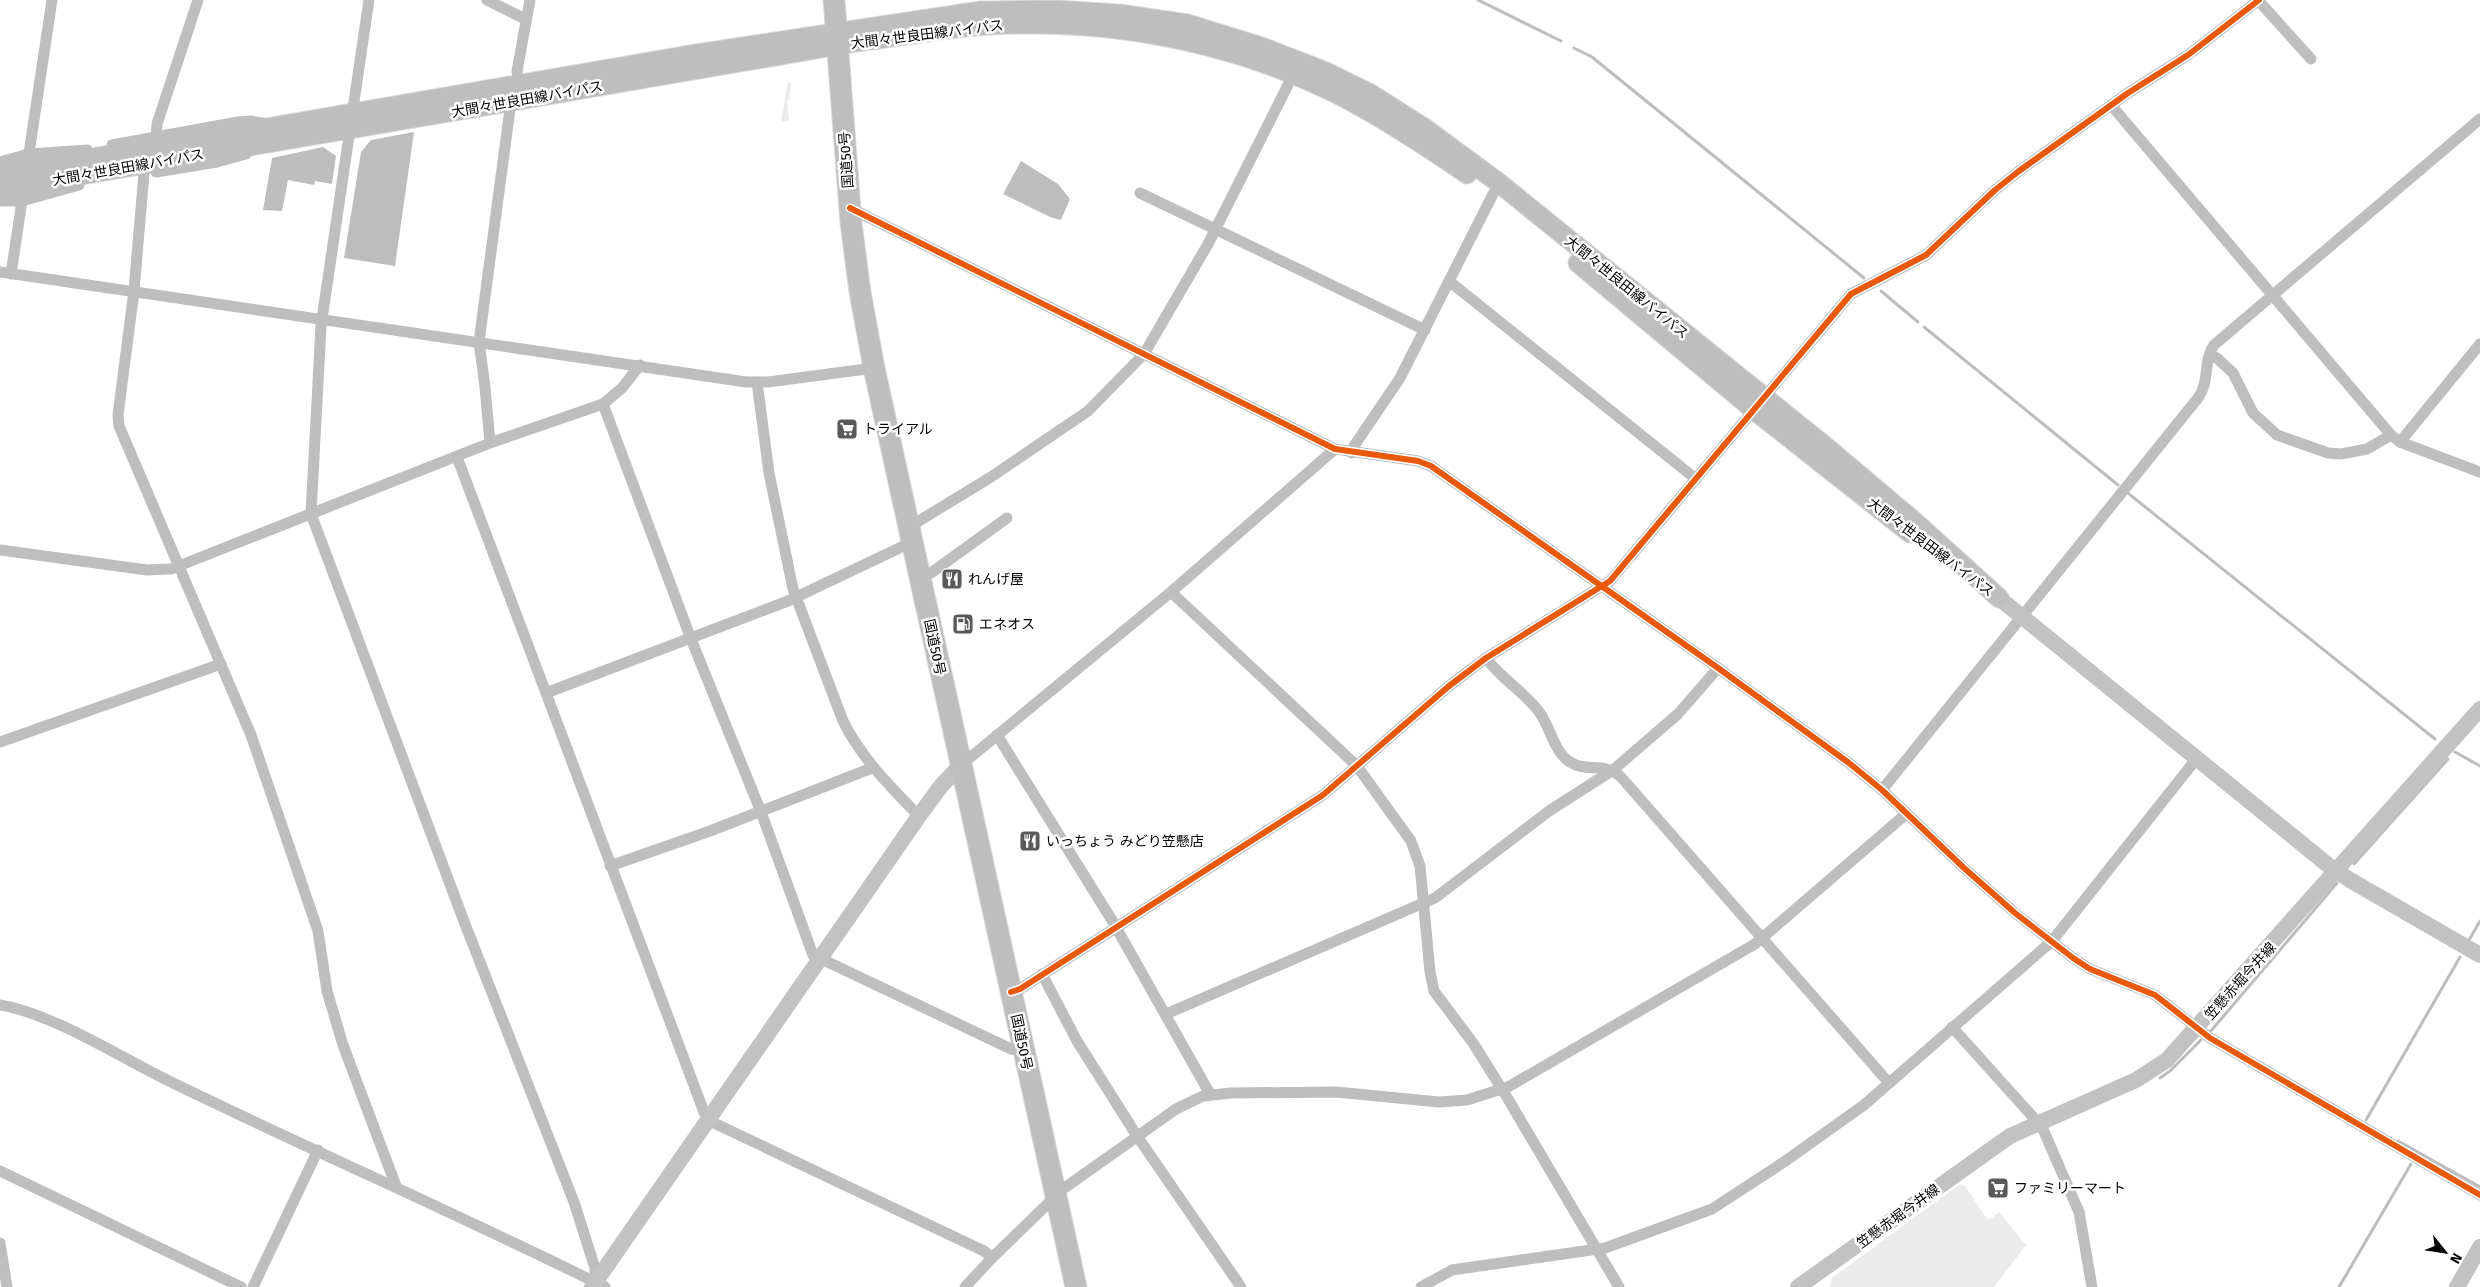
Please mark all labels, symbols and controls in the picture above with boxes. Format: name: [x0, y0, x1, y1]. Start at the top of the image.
street label: 大間々世良田線バイパス: [850, 17, 1004, 52]
street label: 大間々世良田線バイパス: [450, 78, 604, 121]
street label: 国道50号: [836, 131, 857, 189]
street label: 大間々世良田線バイパス: [51, 146, 205, 189]
street label: 大間々世良田線バイパス: [1562, 232, 1692, 342]
supermarket icon: トライアル: [835, 417, 859, 441]
place label: トライアル: [863, 421, 933, 438]
street label: 大間々世良田線バイパス: [1864, 494, 1997, 600]
restaurant icon: れんげ屋: [940, 567, 964, 591]
place label: れんげ屋: [968, 571, 1024, 588]
fuel station icon: エネオス: [951, 612, 975, 636]
place label: エネオス: [979, 616, 1035, 633]
street label: 国道50号: [920, 618, 949, 677]
restaurant icon: いっちょう みどり笠懸店: [1018, 829, 1042, 853]
place label: いっちょう みどり笠懸店: [1046, 833, 1204, 850]
street label: 笠懸赤堀今井線: [2201, 939, 2279, 1023]
street label: 国道50号: [1007, 1013, 1036, 1072]
supermarket icon: ファミリーマート: [1986, 1176, 2010, 1200]
place label: ファミリーマート: [2014, 1180, 2126, 1197]
street label: 笠懸赤堀今井線: [1854, 1181, 1943, 1252]
north arrow: [2420, 1227, 2470, 1277]
text: N: [2446, 1250, 2466, 1267]

